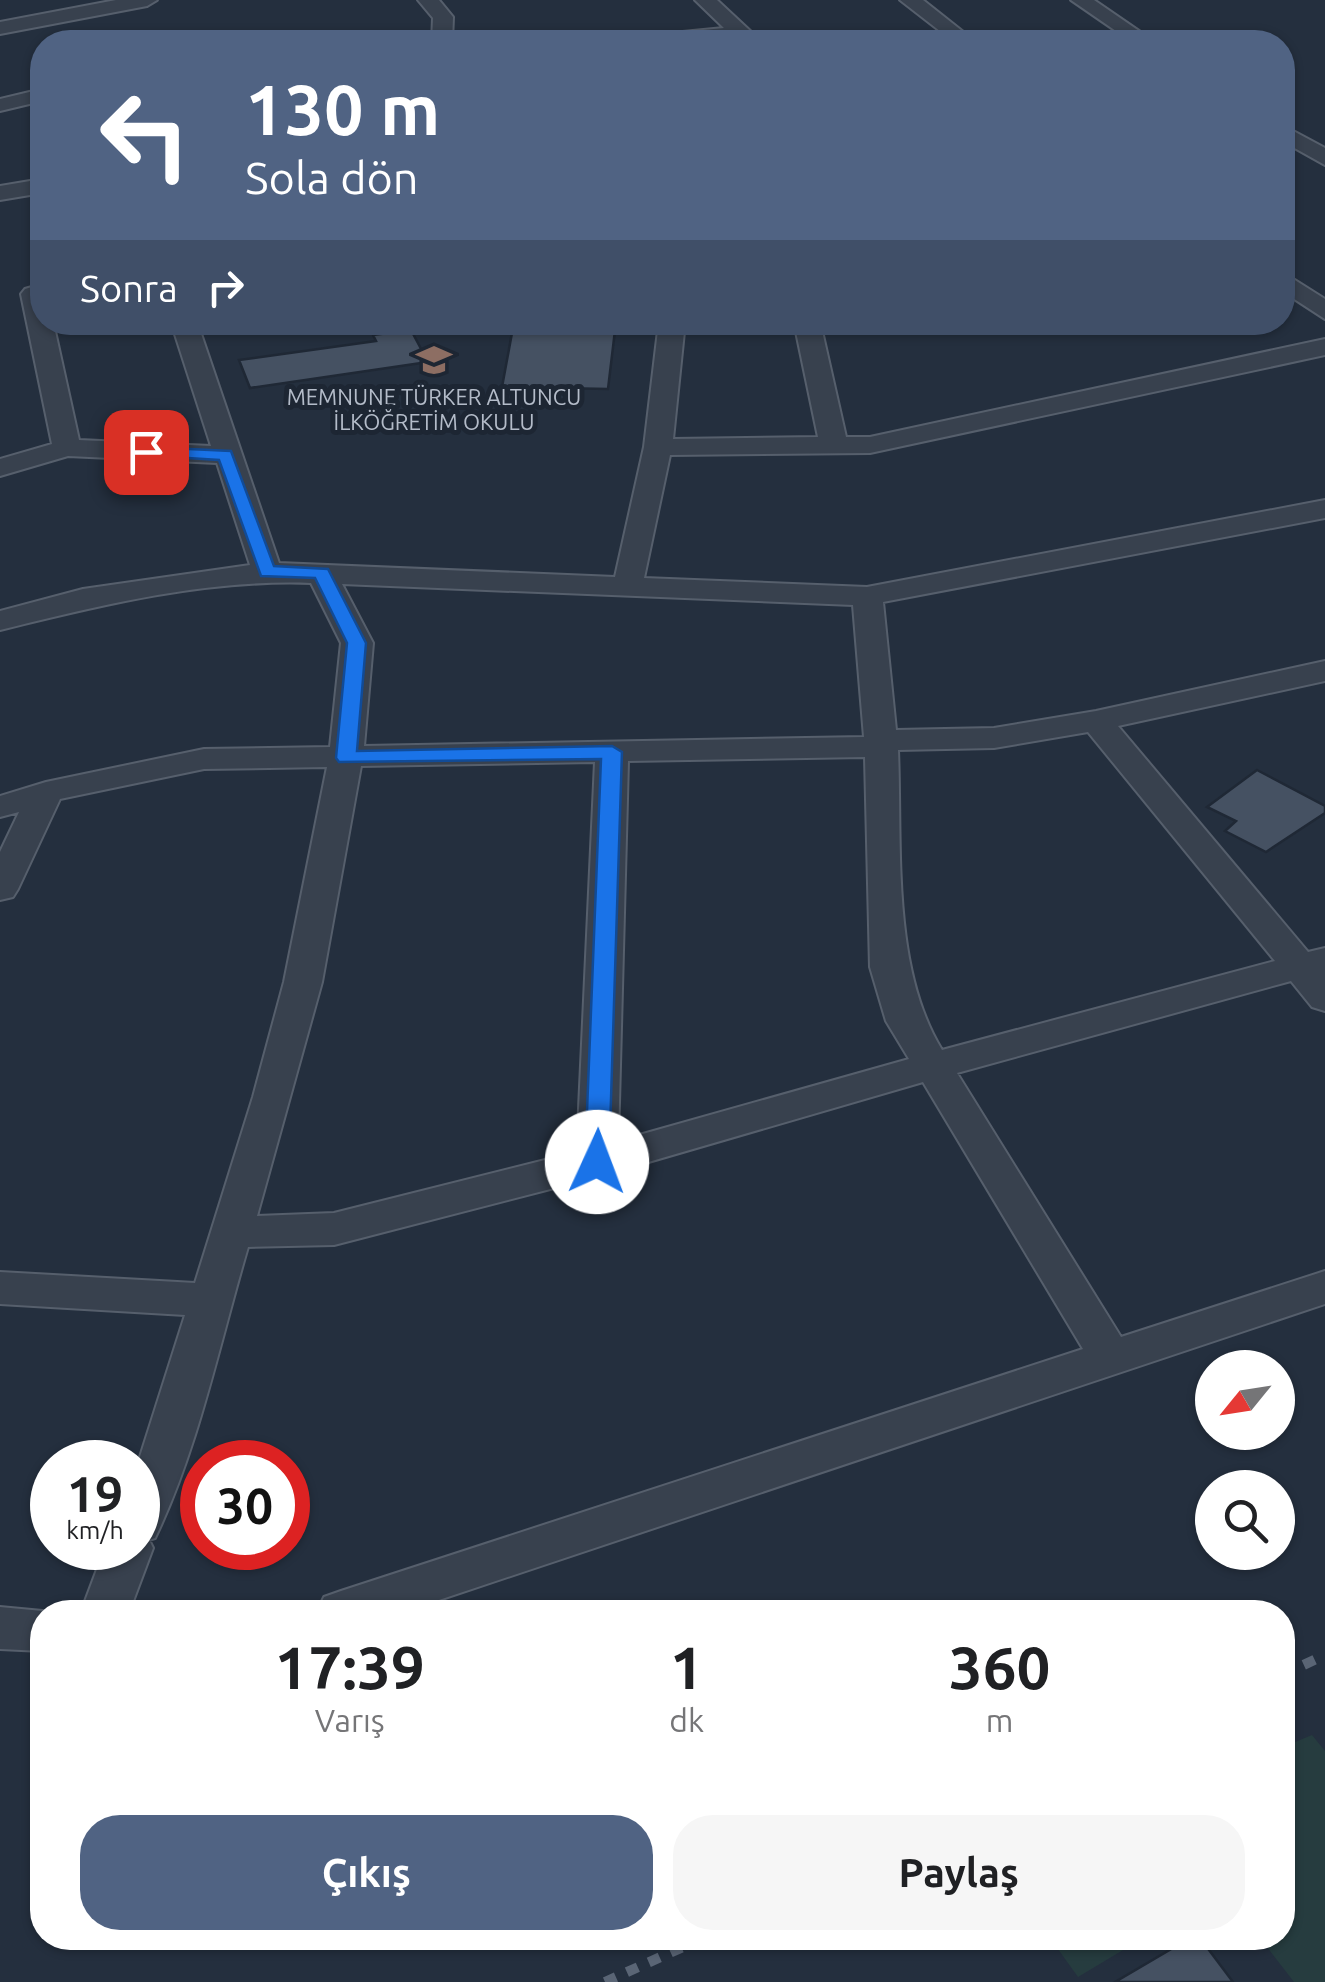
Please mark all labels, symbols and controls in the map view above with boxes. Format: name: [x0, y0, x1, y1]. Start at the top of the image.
icon: left: [80, 70, 210, 200]
text: 130 m: [245, 70, 440, 148]
text: Sola dön: [245, 152, 419, 203]
icon: right: [198, 260, 253, 315]
text: Sonra: [80, 267, 178, 309]
school or university icon: MEMNUNE TÜRKER ALTUNCU İLKÖĞRETİM OKULU: [415, 341, 453, 379]
place label: MEMNUNE TÜRKER ALTUNCU İLKÖĞRETİM OKULU: [287, 384, 581, 434]
pin: [104, 410, 189, 495]
icon: arrive: [119, 425, 174, 480]
position arrow: [545, 1110, 649, 1214]
north arrow: [1195, 1350, 1295, 1450]
map controls: [1195, 1350, 1295, 1570]
speed limit sign: 30: [180, 1440, 310, 1570]
text: 19: [67, 1465, 123, 1521]
button: search: [1195, 1470, 1295, 1570]
text: km/h: [66, 1516, 124, 1544]
text: 17:39: [275, 1633, 425, 1700]
text: 1: [670, 1633, 704, 1700]
text: 360: [949, 1633, 1050, 1700]
text: Varış: [315, 1702, 385, 1738]
text: dk: [669, 1702, 704, 1738]
text: m: [986, 1702, 1013, 1738]
button: Çıkış: [80, 1815, 653, 1930]
button: Paylaş: [673, 1815, 1245, 1930]

